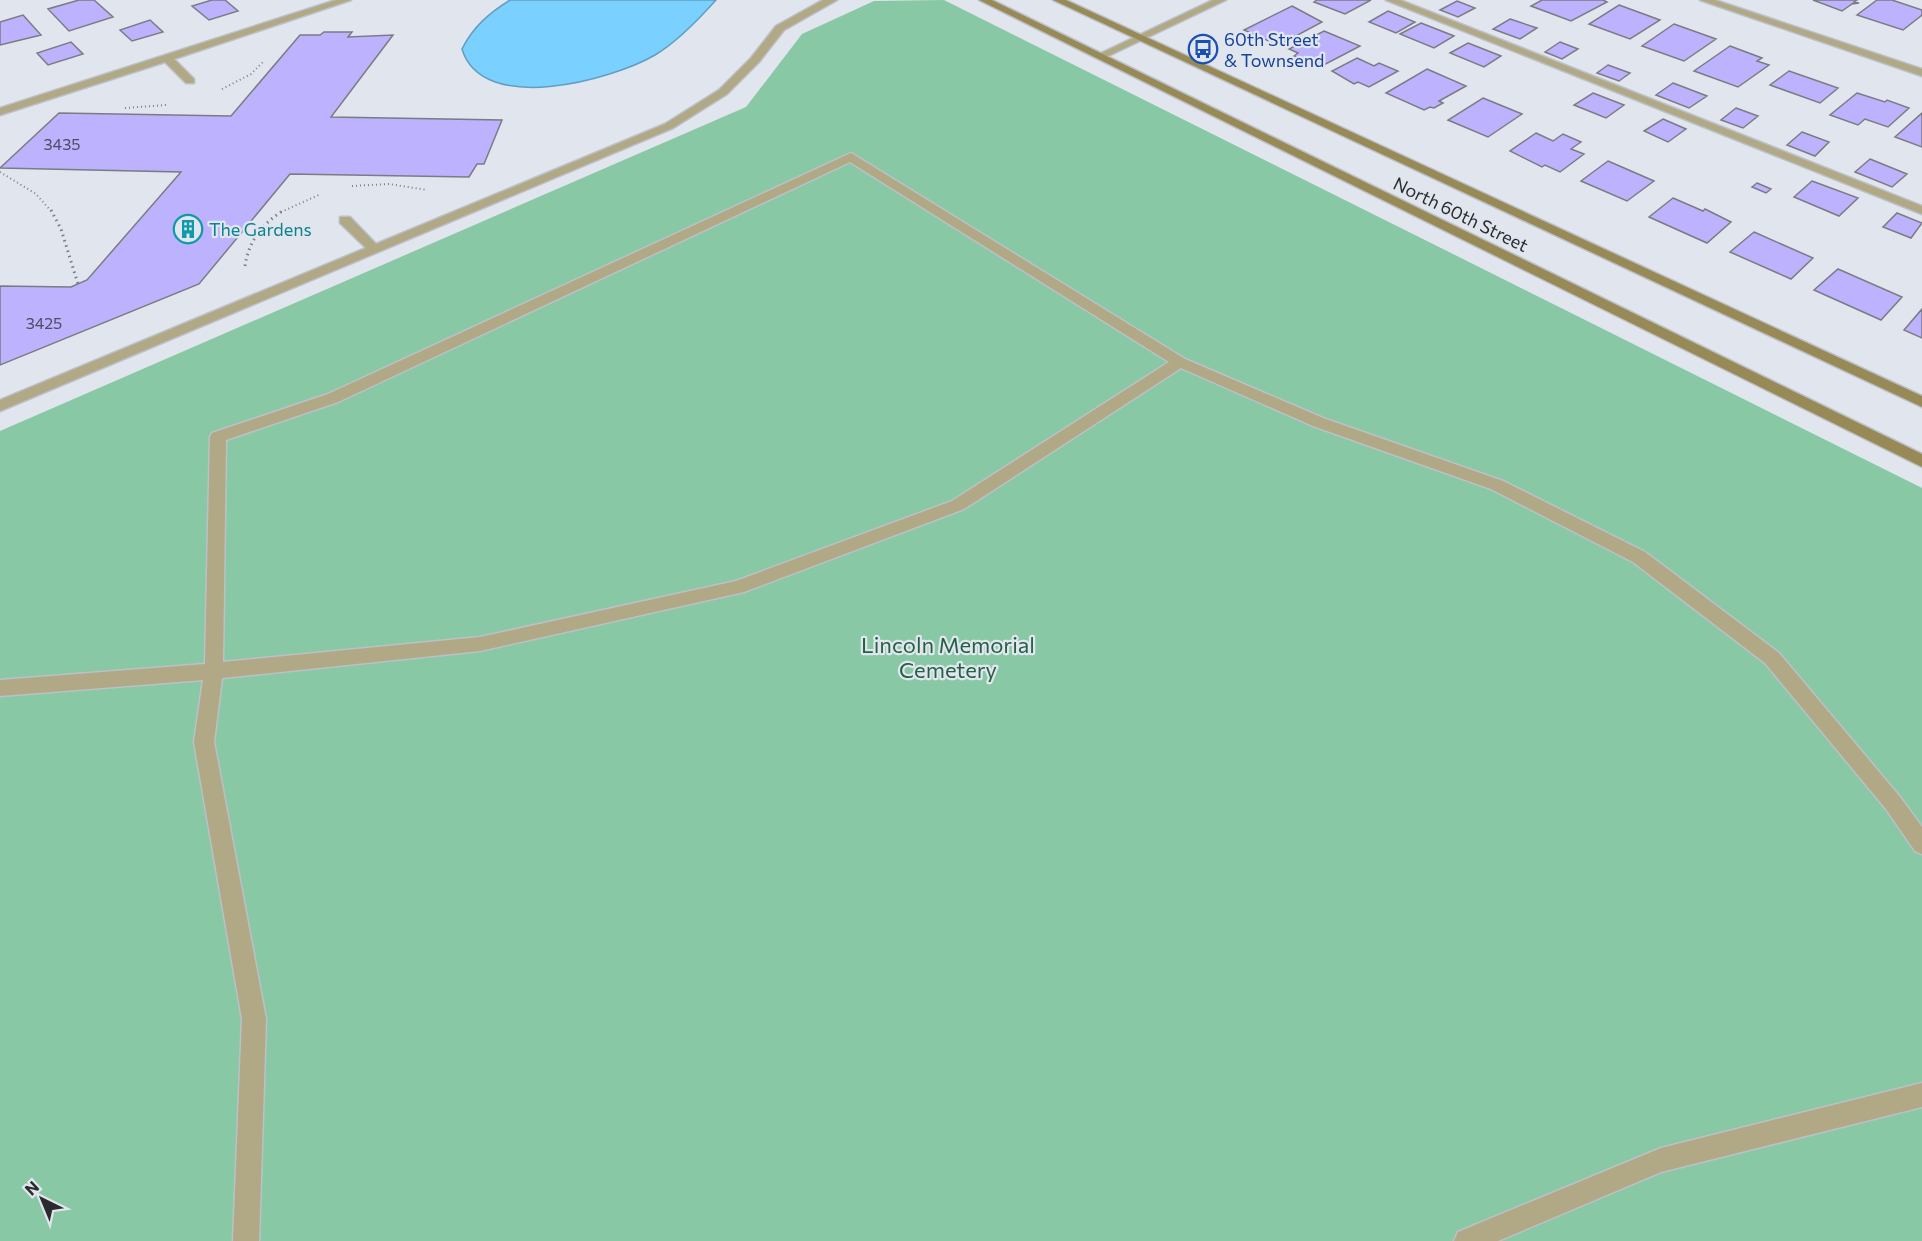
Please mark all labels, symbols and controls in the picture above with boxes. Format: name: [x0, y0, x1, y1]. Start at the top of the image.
place label: 60th Street & Townsend: [1224, 28, 1324, 71]
bus stop icon: 60th Street & Townsend: [1187, 33, 1219, 65]
house number: 3435: [43, 134, 81, 153]
street label: North 60th Street: [1390, 172, 1532, 256]
building icon: The Gardens: [172, 213, 204, 245]
place label: The Gardens: [209, 218, 312, 240]
house number: 3425: [26, 313, 62, 332]
park label: Lincoln Memorial Cemetery: [861, 631, 1035, 683]
north arrow: [12, 1169, 72, 1229]
text: N: [21, 1177, 42, 1199]

